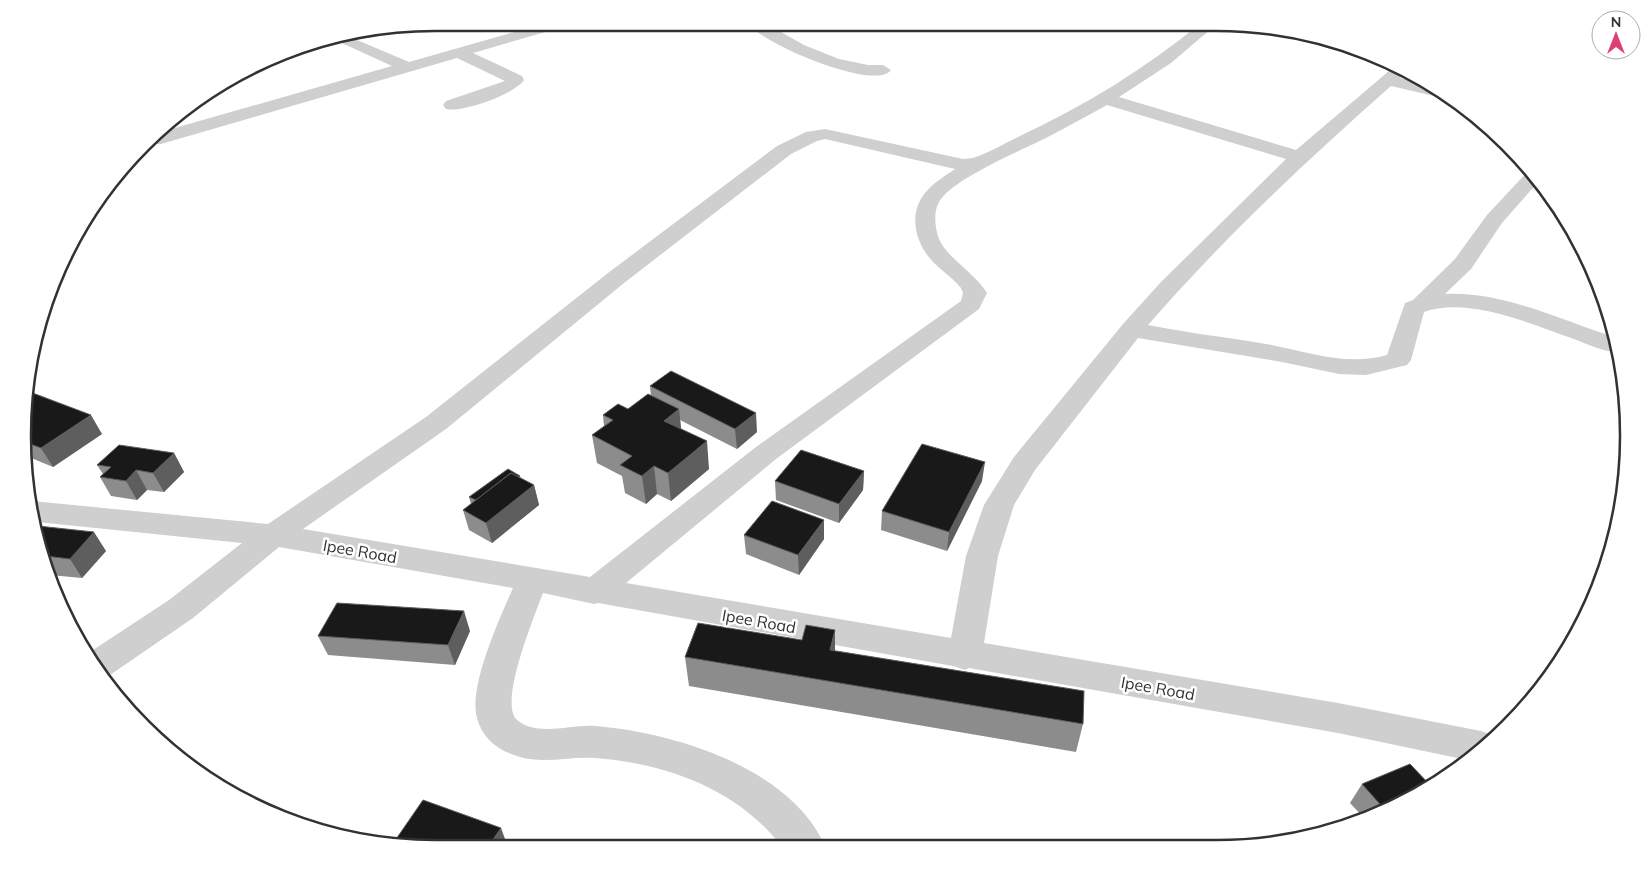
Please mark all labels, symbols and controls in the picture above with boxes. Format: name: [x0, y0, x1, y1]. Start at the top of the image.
north arrow: [1591, 10, 1641, 60]
text: N: [1611, 13, 1621, 31]
street label: Ipee Road: [322, 535, 398, 567]
street label: Ipee Road: [721, 605, 797, 637]
street label: Ipee Road: [1120, 672, 1196, 704]

